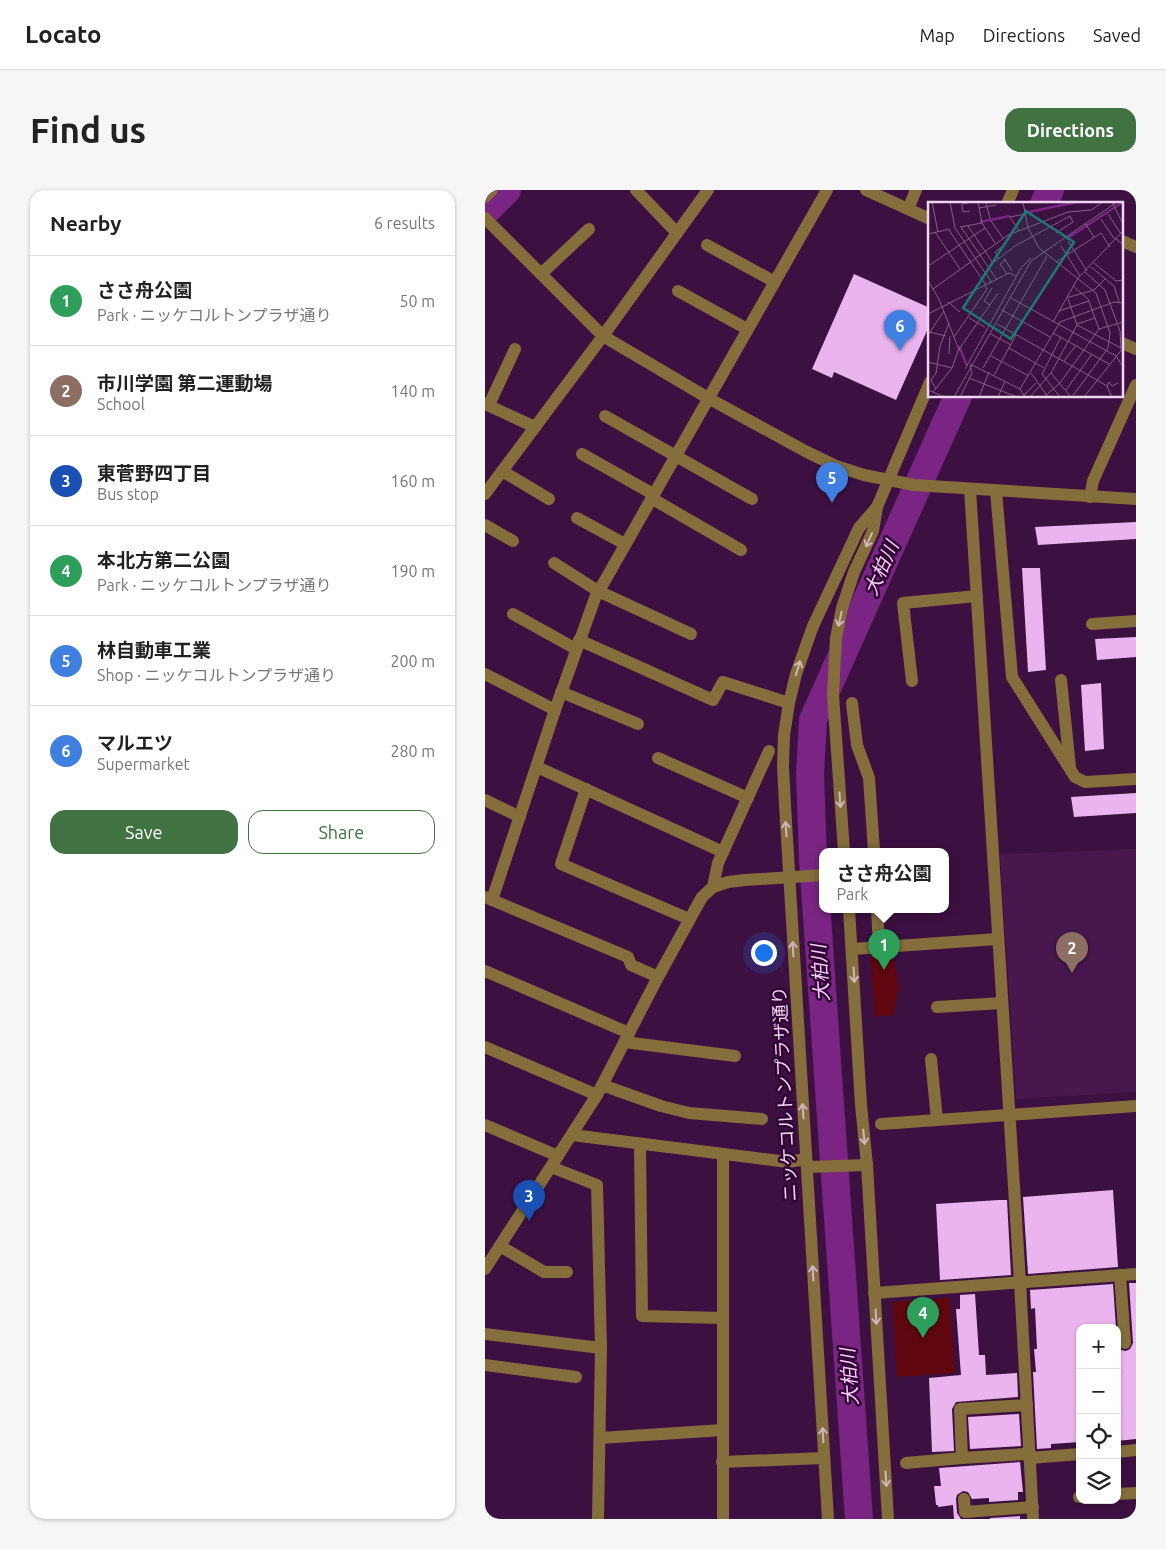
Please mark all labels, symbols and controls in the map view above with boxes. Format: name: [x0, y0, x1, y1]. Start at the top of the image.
text: Locato: [25, 21, 101, 48]
text: Map: [919, 25, 955, 45]
text: Directions: [983, 25, 1065, 45]
text: Saved: [1093, 25, 1141, 45]
button: Directions: [1005, 108, 1136, 152]
text: Find us: [30, 110, 146, 150]
inset map: [928, 202, 1123, 398]
text: Nearby: [50, 211, 121, 235]
text: 6 results: [374, 214, 435, 232]
text: ささ舟公園: [97, 279, 192, 301]
text: 1: [61, 292, 71, 310]
text: 50 m: [399, 292, 435, 310]
text: Park · ニッケコルトンプラザ通り: [97, 306, 332, 324]
pin: 6: [884, 310, 916, 351]
text: 市川学園 第二運動場: [97, 372, 273, 394]
text: 2: [61, 382, 71, 400]
text: 140 m: [390, 382, 435, 400]
text: School: [97, 395, 145, 413]
text: 東菅野四丁目: [97, 462, 211, 484]
pin: 5: [816, 462, 848, 503]
text: 3: [61, 472, 71, 490]
text: 160 m: [390, 472, 435, 490]
text: Bus stop: [97, 485, 159, 503]
one-way arrow: [863, 532, 873, 547]
water label: 大柏川: [859, 536, 903, 599]
text: 本北方第二公園: [97, 549, 230, 571]
text: 4: [61, 562, 71, 580]
text: 190 m: [390, 562, 435, 580]
text: Park · ニッケコルトンプラザ通り: [97, 576, 332, 594]
one-way arrow: [834, 610, 844, 626]
text: 林自動車工業: [97, 639, 211, 661]
text: 5: [61, 652, 71, 670]
text: 200 m: [390, 652, 435, 670]
one-way arrow: [793, 661, 803, 677]
text: Shop · ニッケコルトンプラザ通り: [97, 666, 336, 684]
text: マルエツ: [97, 732, 173, 754]
text: 6: [61, 742, 71, 760]
text: 280 m: [390, 742, 435, 760]
text: Supermarket: [97, 755, 190, 773]
one-way arrow: [836, 792, 845, 808]
button: Save: [50, 810, 238, 854]
button: Share: [248, 810, 435, 854]
one-way arrow: [782, 822, 791, 838]
popup: [819, 848, 949, 913]
text: ささ舟公園: [836, 862, 932, 884]
text: Park: [836, 885, 868, 903]
pin: 1: [868, 929, 900, 970]
pin: 2: [1056, 932, 1088, 973]
your location: [751, 940, 777, 966]
one-way arrow: [789, 941, 798, 957]
water label: 大柏川: [807, 942, 833, 1002]
one-way arrow: [849, 967, 858, 983]
street label: ニッケコルトンプラザ通り: [768, 986, 800, 1202]
one-way arrow: [799, 1103, 808, 1119]
one-way arrow: [859, 1129, 869, 1145]
pin: 3: [513, 1180, 545, 1221]
one-way arrow: [809, 1265, 818, 1281]
pin: 4: [907, 1297, 939, 1338]
one-way arrow: [871, 1308, 880, 1324]
map controls: [1076, 1324, 1121, 1504]
button: +: [1076, 1324, 1121, 1369]
water label: 大柏川: [836, 1346, 862, 1406]
button: −: [1076, 1369, 1121, 1414]
button: locate: [1076, 1414, 1121, 1459]
one-way arrow: [818, 1428, 827, 1444]
button: layers: [1076, 1459, 1121, 1504]
one-way arrow: [881, 1471, 890, 1487]

